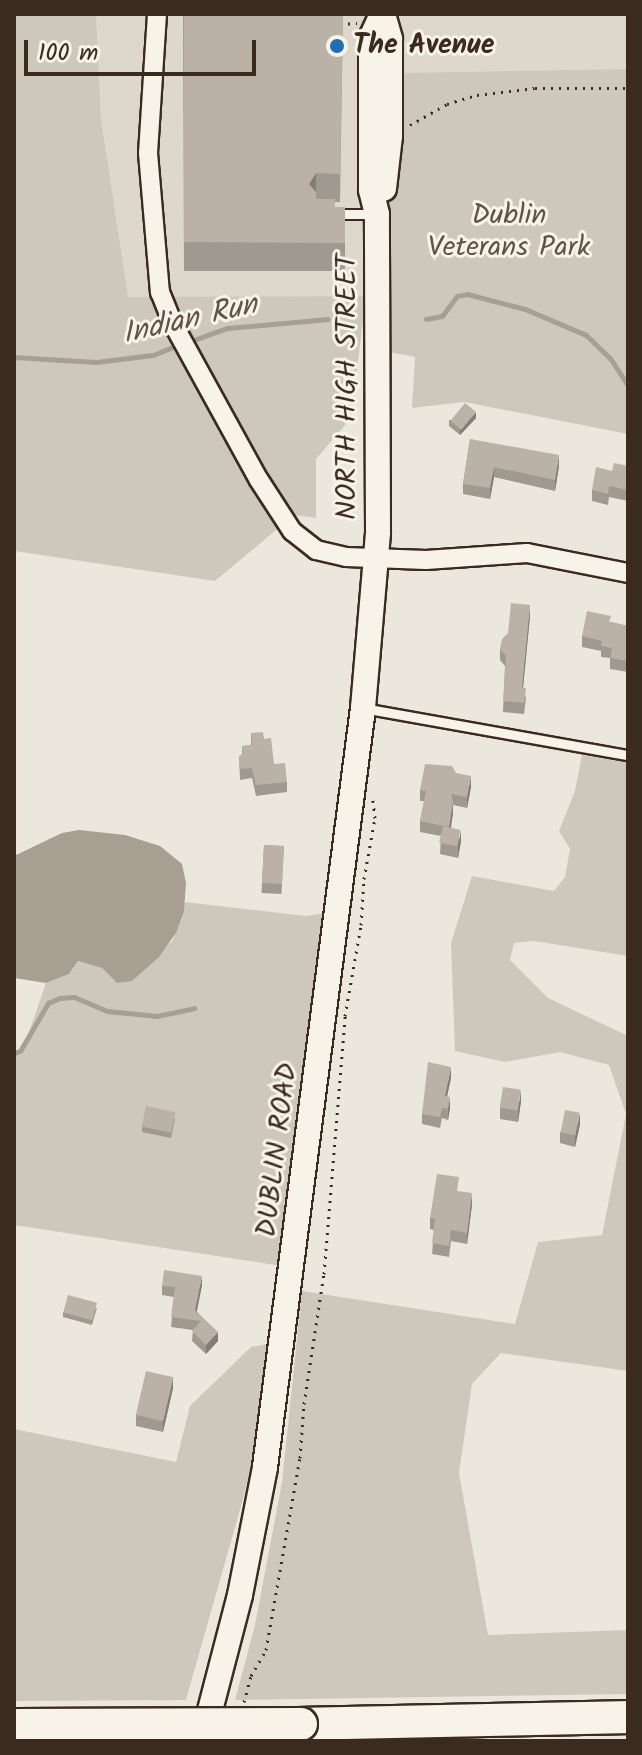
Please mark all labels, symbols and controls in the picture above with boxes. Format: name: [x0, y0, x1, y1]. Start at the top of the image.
scale bar: [28, 24, 260, 74]
place label: The Avenue: [353, 29, 494, 63]
text: 100 m: [38, 34, 98, 73]
marker: The Avenue: [328, 37, 346, 55]
park label: Dublin Veterans Park: [428, 199, 590, 265]
street label: NORTH HIGH STREET: [331, 254, 365, 520]
water label: Indian Run: [119, 287, 261, 353]
street label: DUBLIN ROAD: [251, 1061, 305, 1239]

